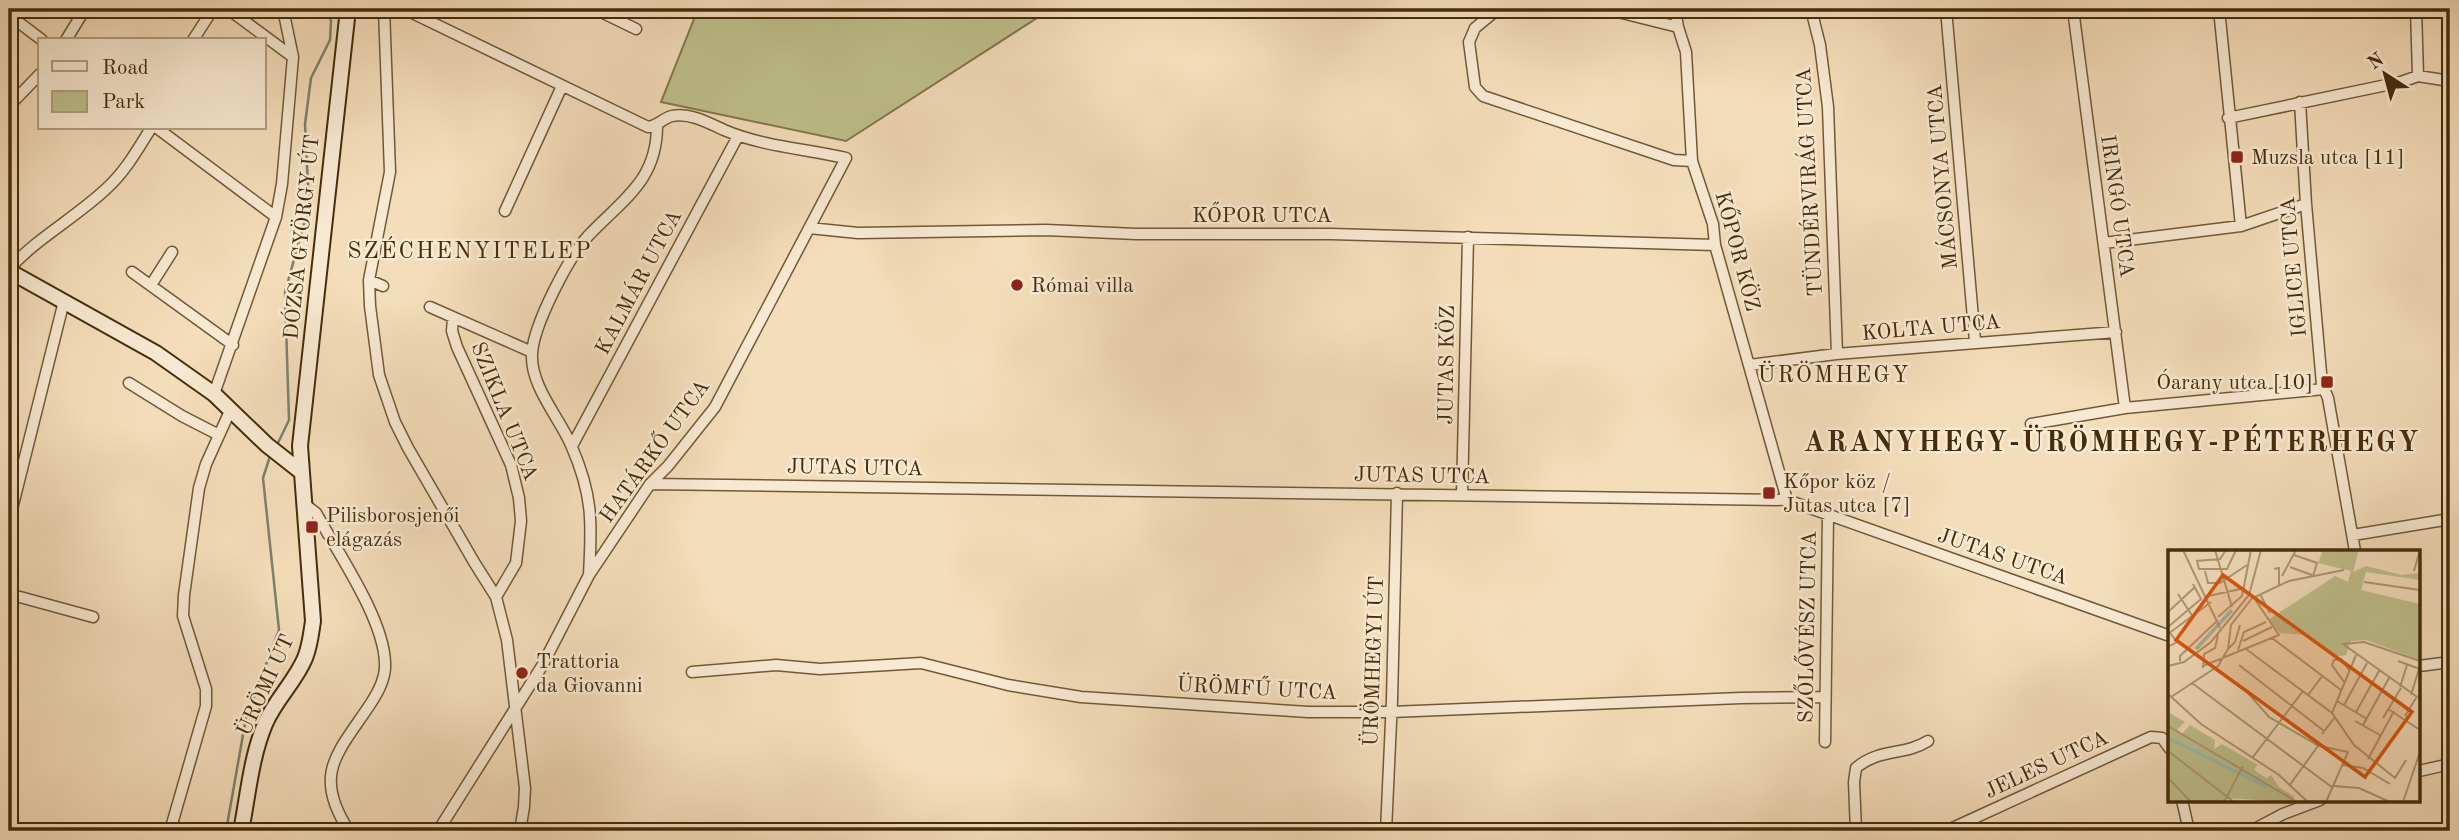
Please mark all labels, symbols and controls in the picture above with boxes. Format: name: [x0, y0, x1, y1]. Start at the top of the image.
legend: [38, 38, 266, 130]
north arrow: [2350, 38, 2420, 108]
text: N: [2365, 50, 2388, 74]
text: Road: [102, 58, 149, 79]
street label: TÜNDÉRVIRÁG UTCA: [1790, 67, 1827, 297]
street label: MÁCSONYA UTCA: [1921, 83, 1962, 271]
text: Park: [102, 92, 145, 113]
street label: DÓZSA GYÖRGY ÚT: [276, 133, 324, 341]
street label: IRINGÓ UTCA: [2096, 133, 2142, 279]
place label: Muzsla utca [11]: [2251, 148, 2404, 169]
marker: Muzsla utca [11]: [2229, 149, 2245, 165]
street label: KŐPOR KÖZ: [1710, 188, 1767, 314]
street label: IGLICE UTCA: [2278, 196, 2311, 338]
street label: KŐPOR UTCA: [1192, 201, 1332, 227]
street label: KALMÁR UTCA: [589, 205, 686, 359]
district label: SZÉCHENYITELEP: [347, 236, 593, 263]
place label: Római villa: [1031, 276, 1134, 297]
marker: Római villa: [1009, 277, 1025, 293]
street label: JUTAS KÖZ: [1432, 305, 1459, 425]
street label: KOLTA UTCA: [1861, 312, 2002, 345]
street label: SZIKLA UTCA: [466, 339, 541, 484]
district label: ÜRÖMHEGY: [1757, 360, 1911, 387]
place label: Óarany utca [10]: [2156, 368, 2313, 394]
street label: HATÁRKŐ UTCA: [592, 374, 714, 527]
marker: Óarany utca [10]: [2319, 374, 2335, 390]
district label: ARANYHEGY-ÜRÖMHEGY-PÉTERHEGY: [1803, 423, 2421, 458]
street label: JUTAS UTCA: [787, 457, 923, 480]
street label: JUTAS UTCA: [1354, 465, 1490, 488]
place label: Kőpor köz / Jutas utca [7]: [1783, 472, 1910, 517]
marker: Kőpor köz / Jutas utca [7]: [1761, 485, 1777, 501]
place label: Pilisborosjenői elágazás: [326, 506, 460, 551]
marker: Pilisborosjenői elágazás: [304, 519, 320, 535]
street label: JUTAS UTCA: [1935, 525, 2070, 590]
street label: SZŐLŐVÉSZ UTCA: [1791, 531, 1821, 723]
inset map: [2168, 550, 2420, 802]
street label: ÜRÖMHEGYI ÚT: [1356, 575, 1388, 747]
street label: ÜRÖMI ÚT: [229, 630, 299, 740]
place label: Trattoria da Giovanni: [536, 652, 643, 697]
marker: Trattoria da Giovanni: [514, 665, 530, 681]
street label: ÜRÖMFŰ UTCA: [1176, 670, 1338, 704]
street label: JELES UTCA: [1982, 728, 2112, 803]

